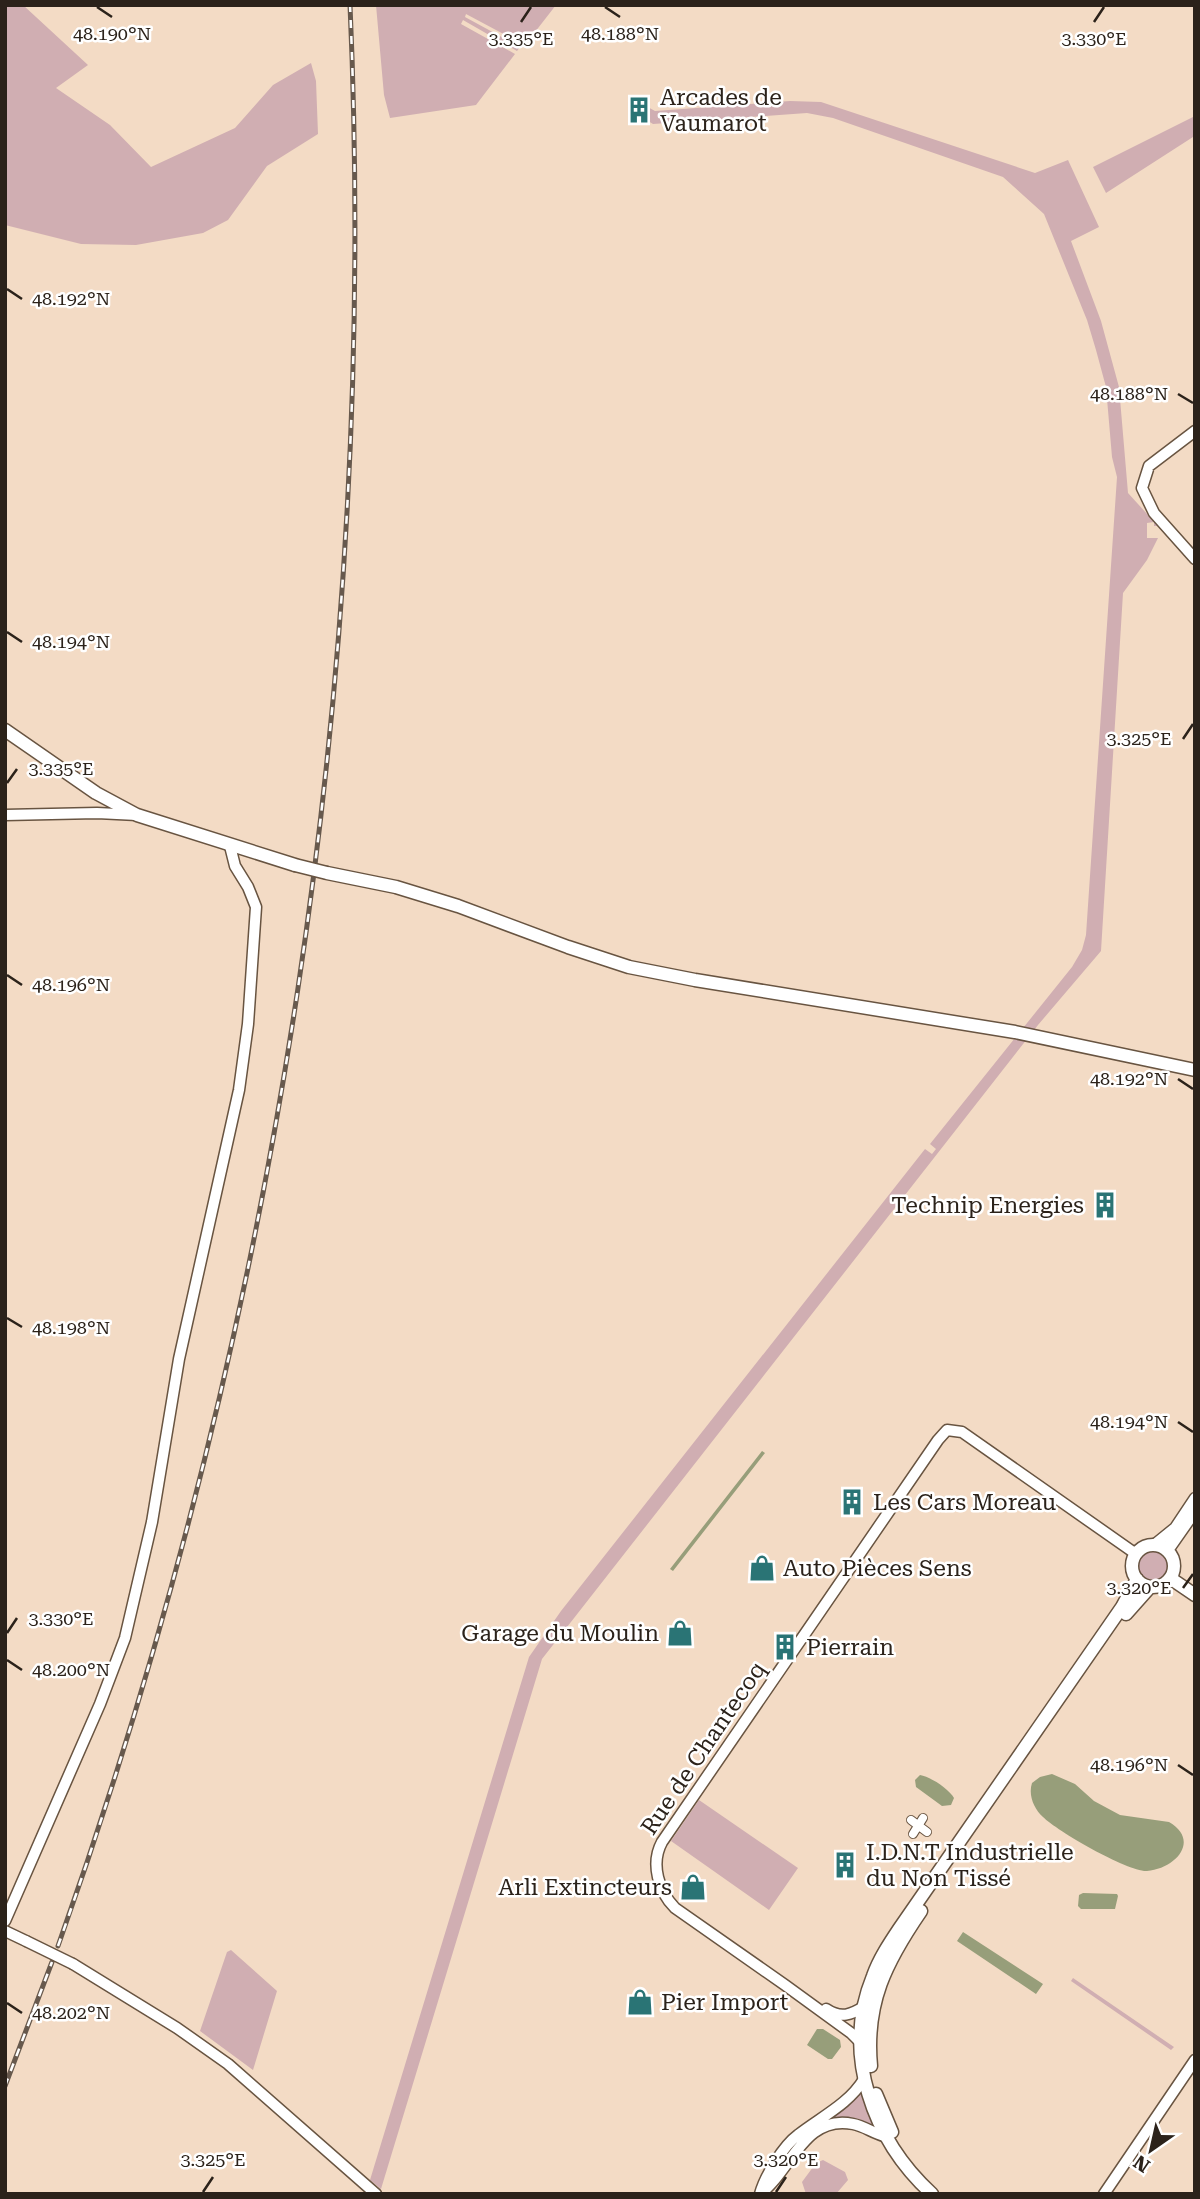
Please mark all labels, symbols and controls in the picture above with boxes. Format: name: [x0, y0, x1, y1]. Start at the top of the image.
text: 48.190°N: [73, 23, 151, 44]
text: 48.188°N: [581, 23, 659, 44]
text: 3.335°E: [488, 28, 554, 49]
text: 3.330°E: [1061, 28, 1127, 49]
place label: Arcades de Vaumarot: [660, 84, 782, 137]
building icon: Arcades de Vaumarot: [624, 95, 654, 125]
text: 48.192°N: [32, 288, 110, 309]
text: 48.188°N: [1090, 383, 1168, 404]
text: 48.194°N: [32, 631, 110, 652]
text: 3.325°E: [1106, 728, 1172, 749]
text: 3.335°E: [28, 758, 94, 779]
text: 48.196°N: [32, 974, 110, 995]
text: 48.192°N: [1090, 1068, 1168, 1089]
building icon: Technip Energies: [1090, 1190, 1120, 1220]
place label: Technip Energies: [891, 1192, 1084, 1219]
text: 48.198°N: [32, 1317, 110, 1338]
text: 48.194°N: [1090, 1411, 1168, 1432]
building icon: Les Cars Moreau: [837, 1487, 867, 1517]
place label: Les Cars Moreau: [873, 1489, 1056, 1516]
shop icon: Auto Pièces Sens: [747, 1553, 777, 1583]
place label: Auto Pièces Sens: [783, 1555, 972, 1582]
text: 3.320°E: [1106, 1577, 1172, 1598]
text: 3.330°E: [28, 1608, 94, 1629]
shop icon: Garage du Moulin: [665, 1618, 695, 1648]
place label: Garage du Moulin: [461, 1620, 659, 1647]
building icon: Pierrain: [770, 1632, 800, 1662]
place label: Pierrain: [806, 1634, 894, 1661]
street label: Rue de Chantecoq: [635, 1656, 772, 1840]
text: 48.200°N: [32, 1659, 110, 1680]
text: 48.196°N: [1090, 1754, 1168, 1775]
place label: I.D.N.T Industrielle du Non Tissé: [866, 1839, 1074, 1892]
building icon: I.D.N.T Industrielle du Non Tissé: [830, 1850, 860, 1880]
shop icon: Arli Extincteurs: [678, 1872, 708, 1902]
place label: Arli Extincteurs: [498, 1874, 672, 1901]
shop icon: Pier Import: [625, 1987, 655, 2017]
place label: Pier Import: [661, 1989, 789, 2016]
text: 48.202°N: [32, 2002, 110, 2023]
north arrow: [1116, 2115, 1186, 2185]
text: 3.325°E: [180, 2149, 246, 2170]
text: 3.320°E: [753, 2149, 819, 2170]
text: N: [1129, 2150, 1154, 2177]

